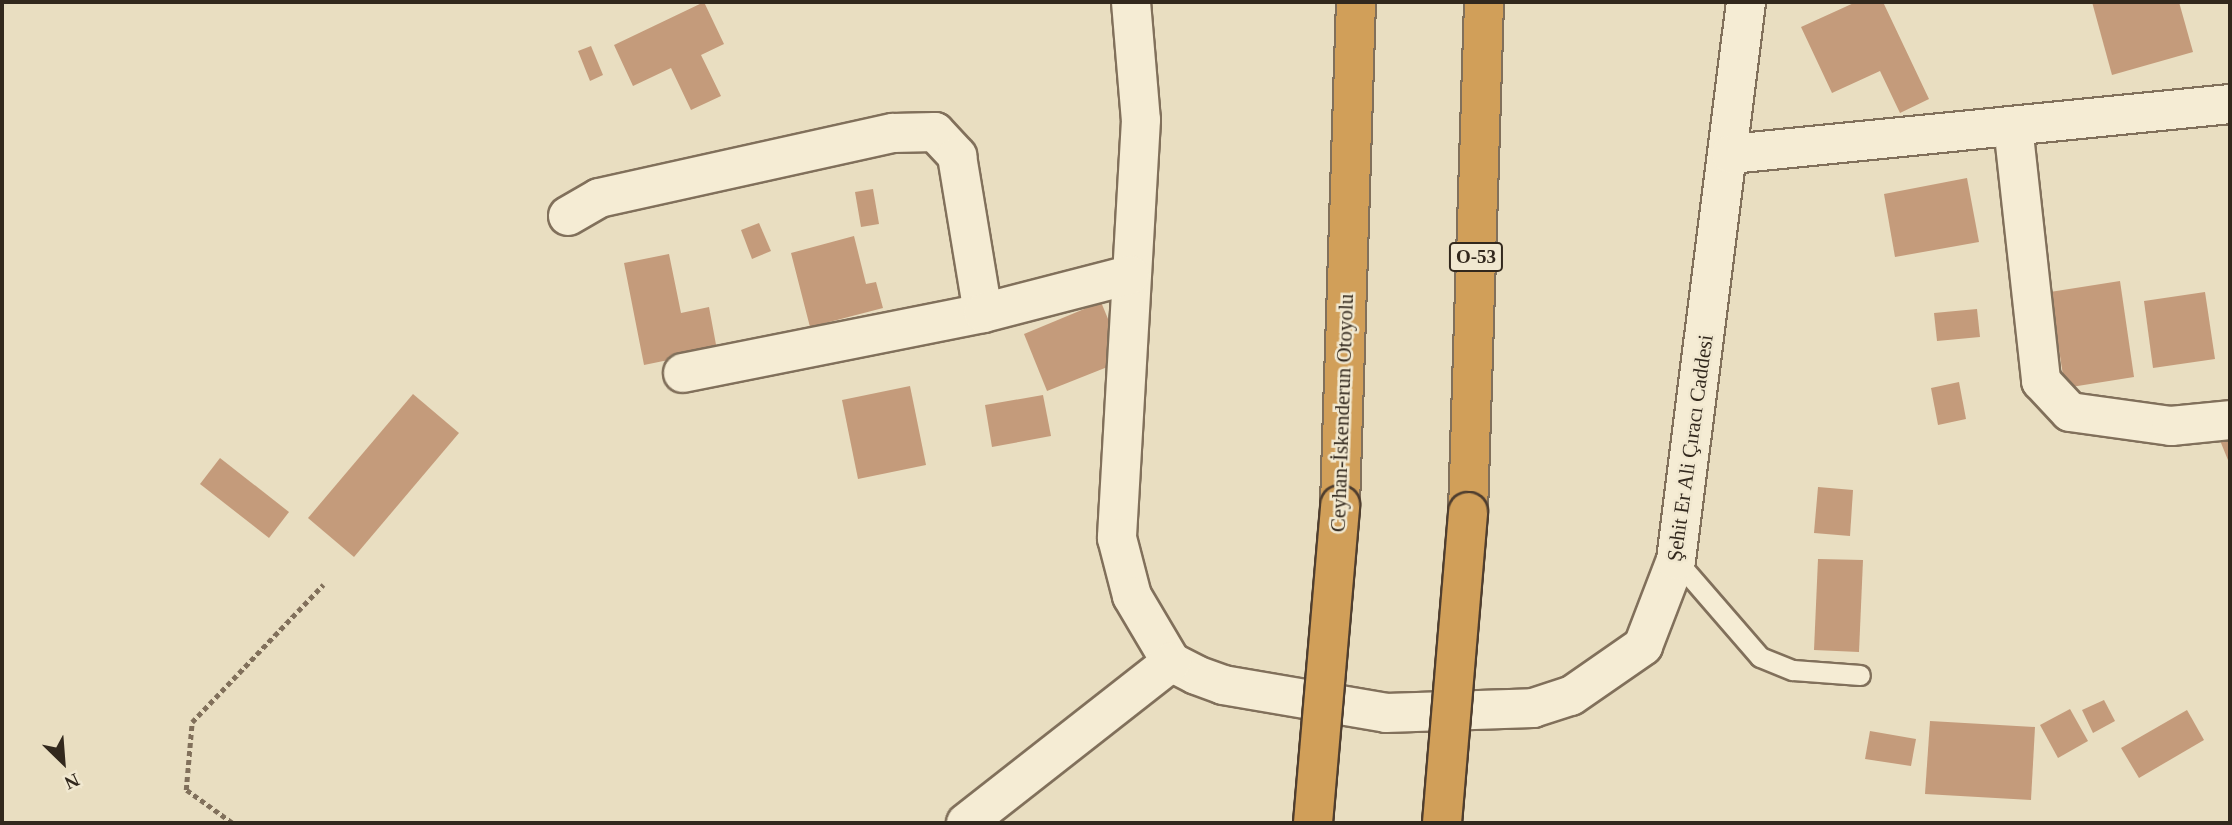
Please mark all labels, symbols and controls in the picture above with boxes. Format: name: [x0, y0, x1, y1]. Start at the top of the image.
road number: O-53: [1448, 242, 1504, 272]
street label: Ceyhan-İskenderun Otoyolu: [1325, 293, 1359, 533]
street label: Şehit Er Ali Çıracı Caddesi: [1662, 332, 1718, 564]
north arrow: [28, 727, 98, 797]
text: N: [61, 769, 83, 794]

